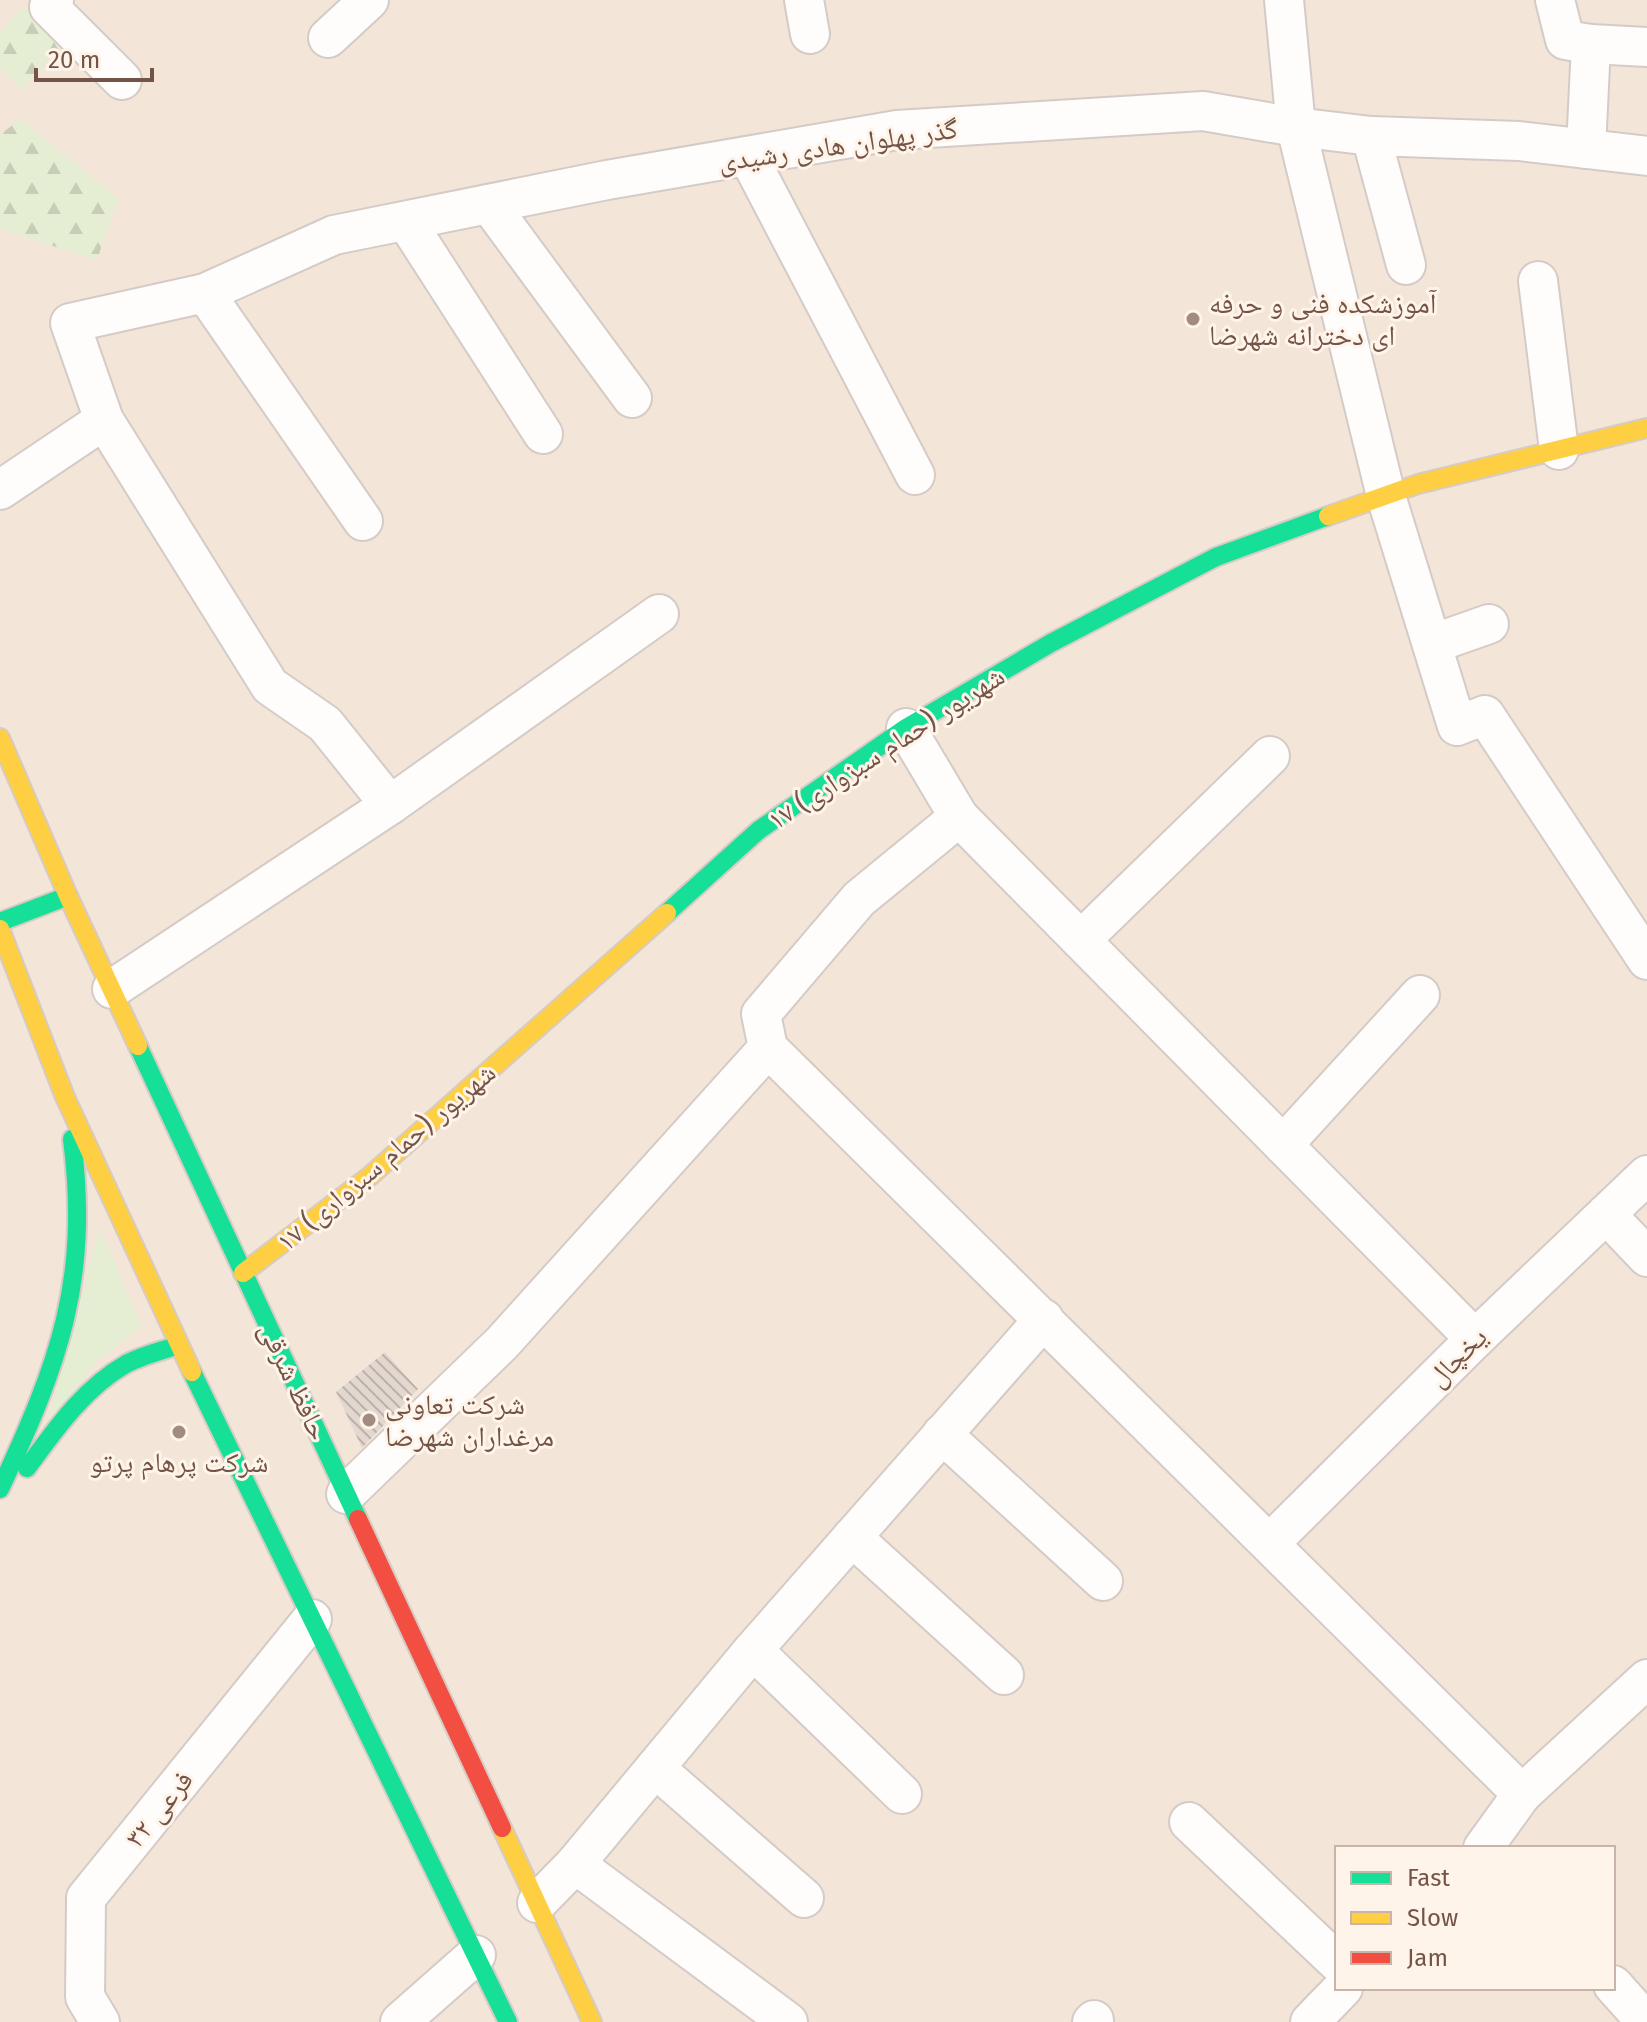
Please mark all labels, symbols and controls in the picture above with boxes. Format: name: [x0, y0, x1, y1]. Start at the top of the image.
scale bar: [36, 32, 152, 82]
text: 20 m: [48, 46, 100, 74]
street label: گذر پهلوان هادی رشیدی: [716, 112, 960, 178]
place label: آموزشکده فنی و حرفه ای دخترانه شهرضا: [1209, 287, 1437, 352]
marker: آموزشکده فنی و حرفه ای دخترانه شهرضا: [1184, 310, 1202, 328]
street label: ۱۷ شهریور (حمام سبزواری): [762, 659, 1012, 839]
street label: ۱۷ شهریور (حمام سبزواری): [270, 1056, 503, 1260]
street label: حافظ شرقی: [251, 1317, 336, 1446]
street label: یخچال: [1420, 1320, 1494, 1394]
place label: شرکت تعاونی مرغداران شهرضا: [385, 1388, 554, 1453]
marker: شرکت تعاونی مرغداران شهرضا: [360, 1411, 378, 1429]
marker: شرکت پرهام پرتو: [170, 1423, 188, 1441]
place label: شرکت پرهام پرتو: [90, 1446, 268, 1481]
street label: فرعی ۳۲: [118, 1764, 201, 1855]
legend: [1335, 1846, 1615, 1990]
text: Fast: [1407, 1864, 1450, 1892]
text: Slow: [1407, 1904, 1458, 1932]
text: Jam: [1407, 1944, 1448, 1972]

